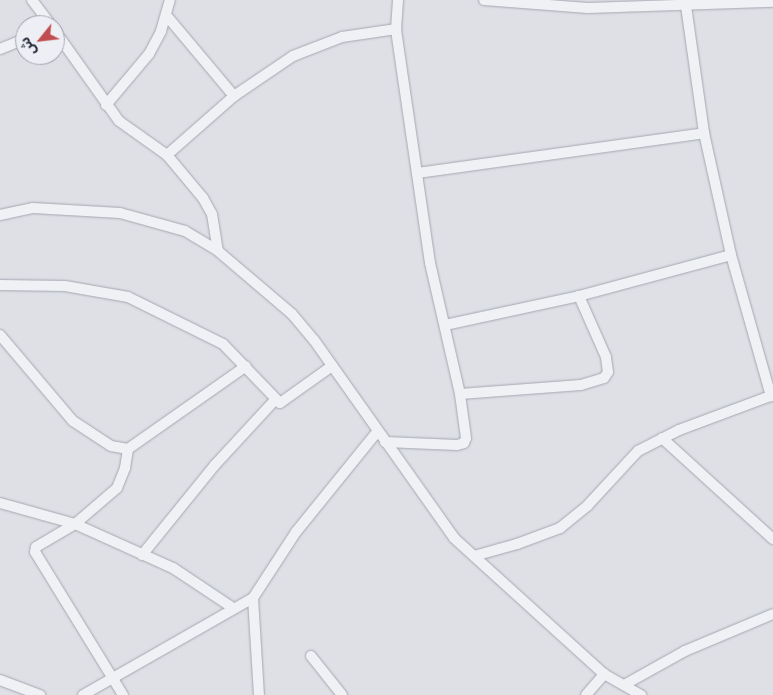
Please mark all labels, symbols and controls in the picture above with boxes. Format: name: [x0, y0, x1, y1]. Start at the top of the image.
north arrow: [15, 15, 65, 65]
text: ش: [15, 34, 40, 60]

